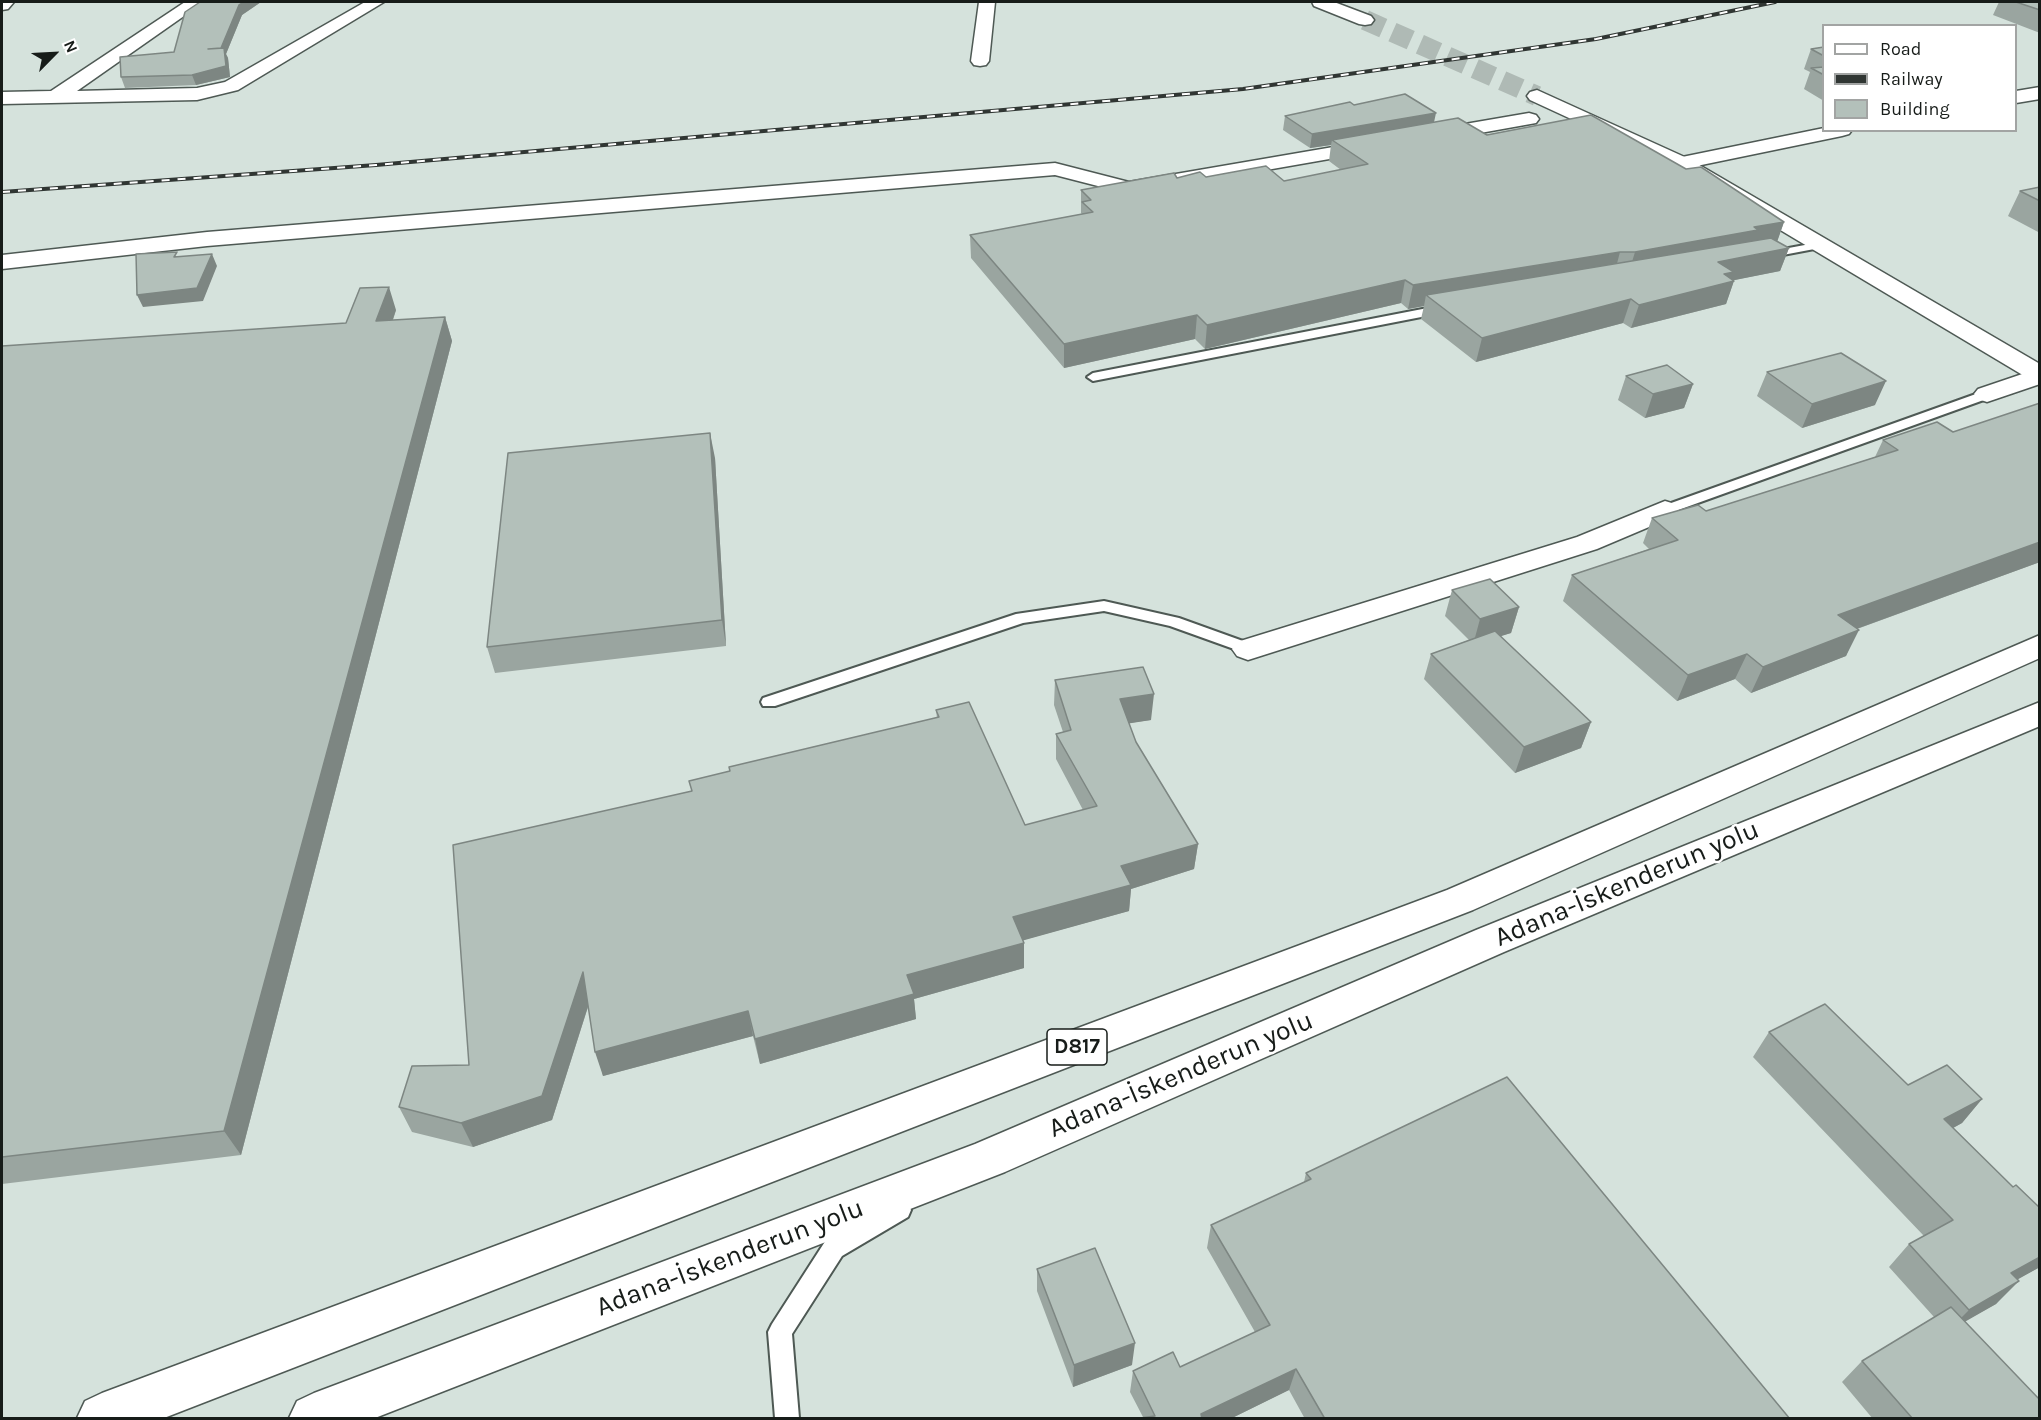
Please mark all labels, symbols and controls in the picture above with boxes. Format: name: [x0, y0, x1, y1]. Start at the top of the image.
north arrow: [24, 24, 84, 84]
legend: [1822, 24, 2017, 132]
text: N: [60, 37, 82, 56]
text: Road: [1880, 38, 1921, 60]
text: Railway: [1880, 68, 1943, 90]
text: Building: [1880, 98, 1950, 120]
street label: Adana-İskenderun yolu: [1490, 814, 1764, 954]
street label: Adana-İskenderun yolu: [1044, 1005, 1318, 1145]
road number: D817: [1047, 1029, 1107, 1065]
street label: Adana-İskenderun yolu: [592, 1192, 868, 1324]

